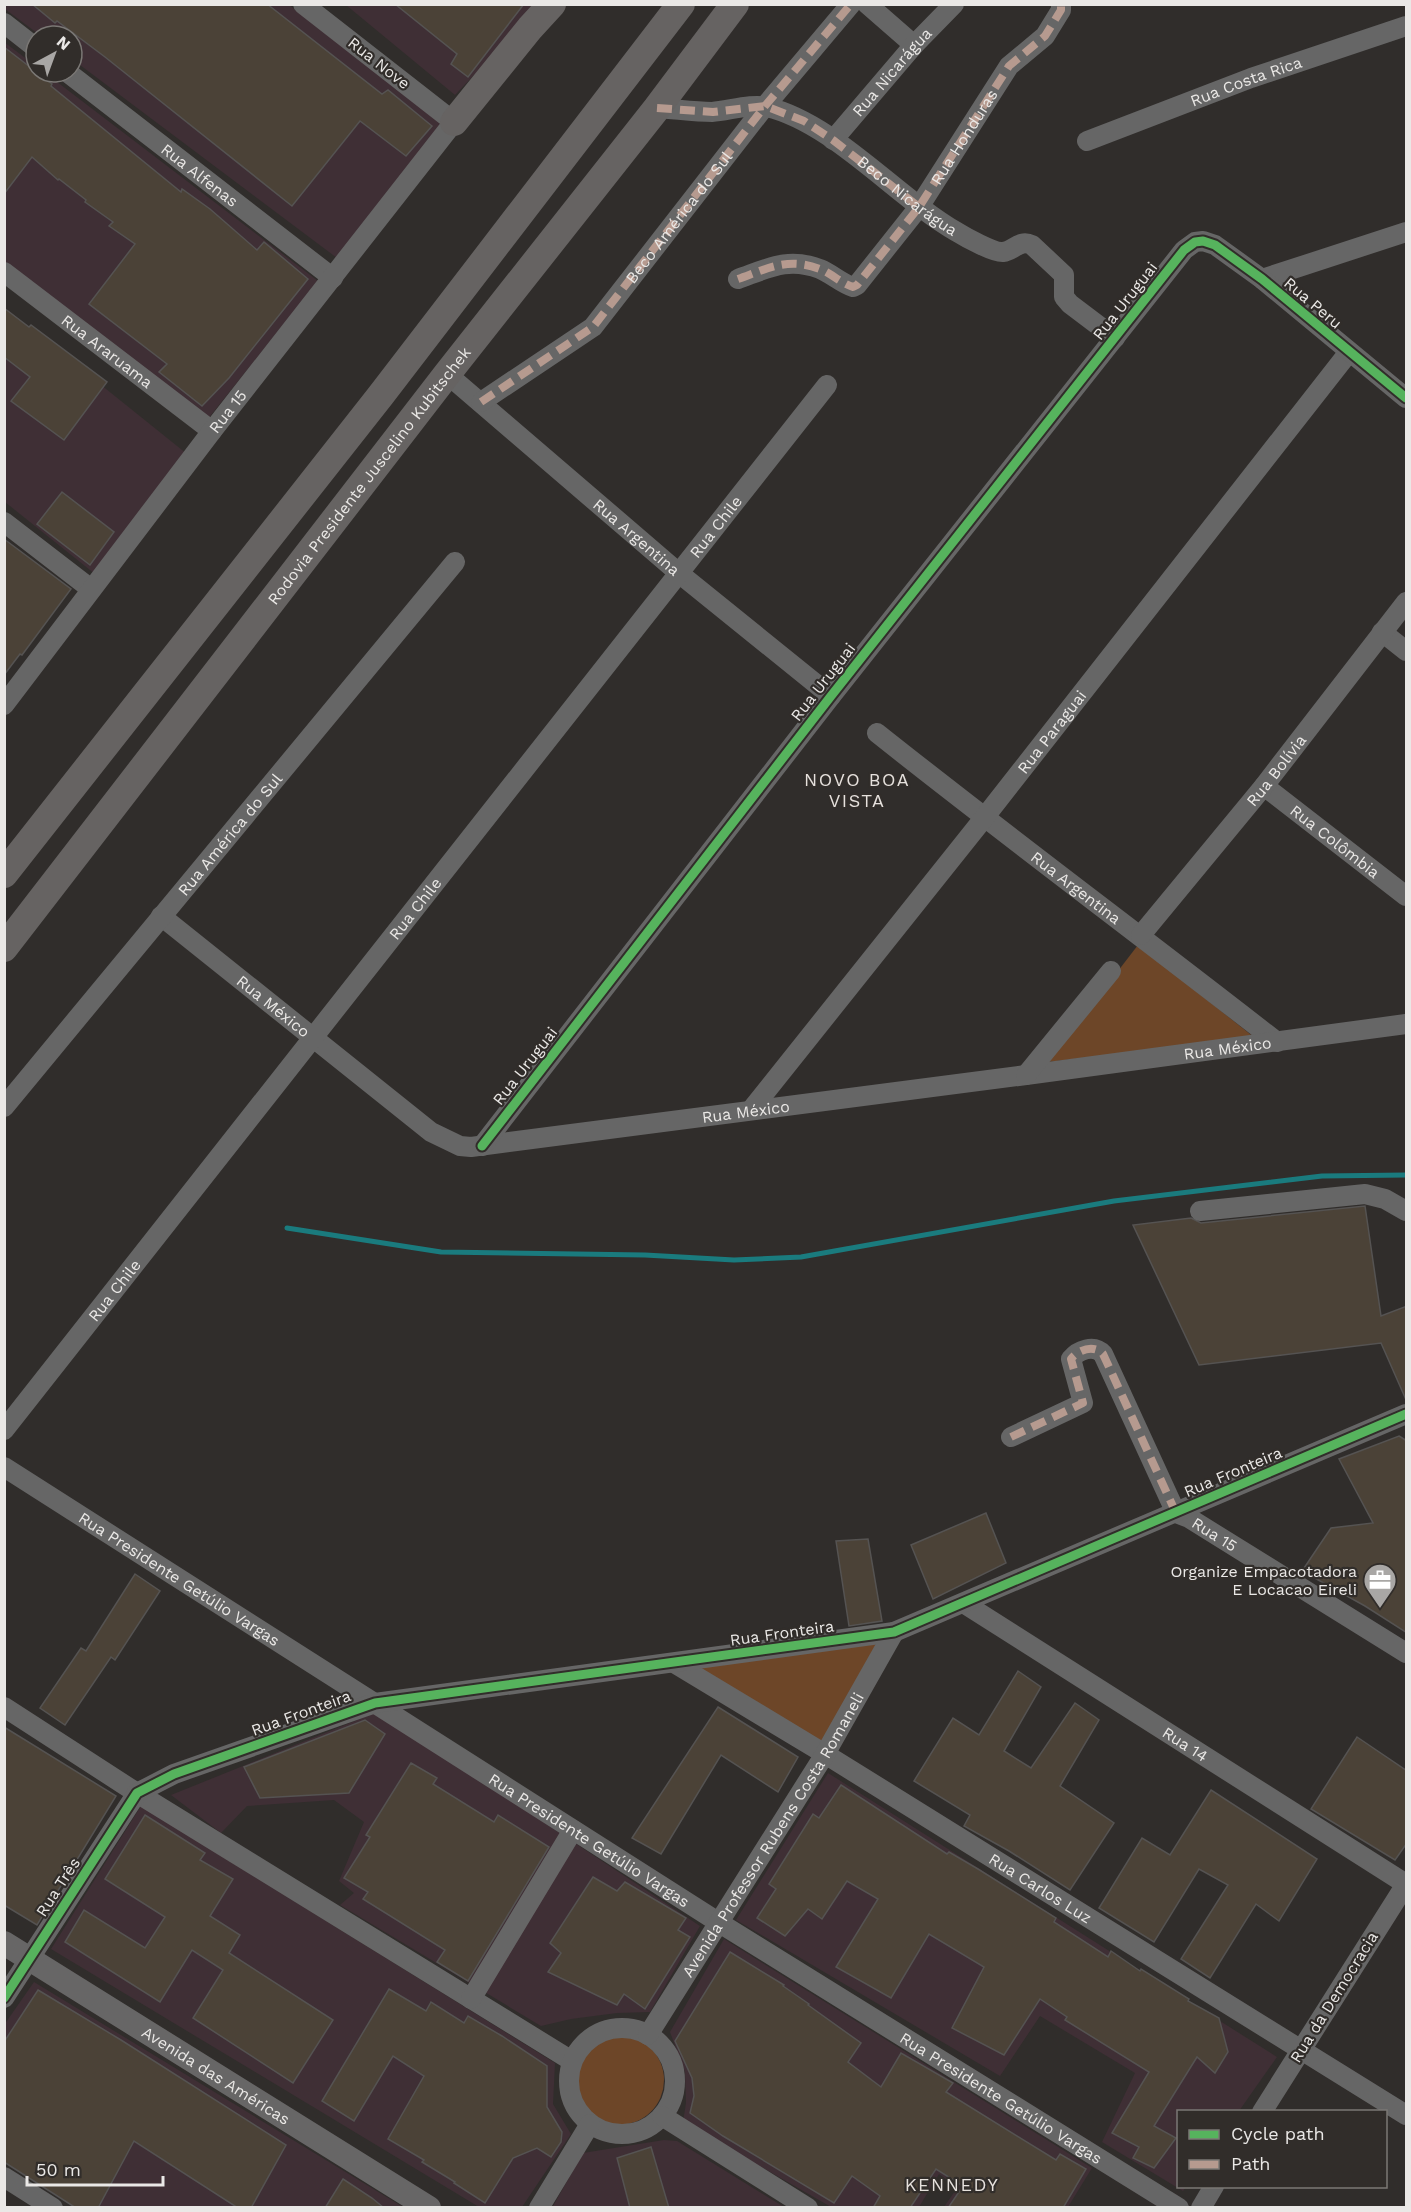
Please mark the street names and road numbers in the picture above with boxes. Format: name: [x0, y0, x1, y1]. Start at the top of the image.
street label: Rua Nicarágua: [848, 23, 935, 120]
street label: Rua Nove: [344, 33, 414, 93]
street label: Rua Costa Rica: [1188, 52, 1304, 110]
street label: Rua Honduras: [926, 86, 1001, 188]
street label: Rua Alfenas: [158, 139, 242, 211]
street label: Beco América do Sul: [621, 147, 736, 287]
street label: Beco Nicarágua: [854, 151, 961, 240]
street label: Rua Uruguai: [1089, 258, 1161, 344]
street label: Rua Peru: [1280, 273, 1346, 333]
street label: Rua Araruama: [58, 310, 157, 392]
street label: Rodovia Presidente Juscelino Kubitschek: [263, 343, 474, 608]
street label: Rua 15: [205, 386, 250, 437]
street label: Rua Chile: [685, 492, 746, 561]
street label: Rua Argentina: [590, 494, 684, 579]
street label: Rua Uruguai: [787, 639, 859, 725]
street label: Rua Paraguai: [1013, 686, 1090, 777]
street label: Rua Bolívia: [1242, 731, 1310, 810]
street label: Rua América do Sul: [174, 769, 286, 899]
street label: Rua Colômbia: [1287, 800, 1384, 882]
street label: Rua Argentina: [1027, 847, 1125, 928]
street label: Rua Chile: [385, 873, 445, 943]
street label: Rua México: [233, 971, 314, 1041]
street label: Rua Uruguai: [489, 1023, 561, 1109]
street label: Rua México: [1182, 1033, 1273, 1063]
street label: Rua México: [701, 1096, 791, 1126]
street label: Rua Chile: [84, 1255, 144, 1325]
street label: Rua Fronteira: [1181, 1443, 1285, 1501]
street label: Rua Presidente Getúlio Vargas: [75, 1508, 283, 1650]
street label: Rua 15: [1189, 1513, 1241, 1555]
street label: Rua Fronteira: [729, 1616, 835, 1650]
street label: Rua Fronteira: [249, 1686, 353, 1740]
street label: Avenida Professor Rubens Costa Romaneli: [678, 1689, 867, 1980]
street label: Rua 14: [1159, 1722, 1212, 1765]
street label: Rua Presidente Getúlio Vargas: [485, 1769, 693, 1911]
street label: Rua Carlos Luz: [986, 1849, 1095, 1927]
street label: Rua Três: [32, 1854, 84, 1920]
street label: Rua da Democracia: [1286, 1928, 1382, 2066]
street label: Avenida das Américas: [139, 2022, 294, 2128]
street label: Rua Presidente Getúlio Vargas: [897, 2028, 1106, 2168]

